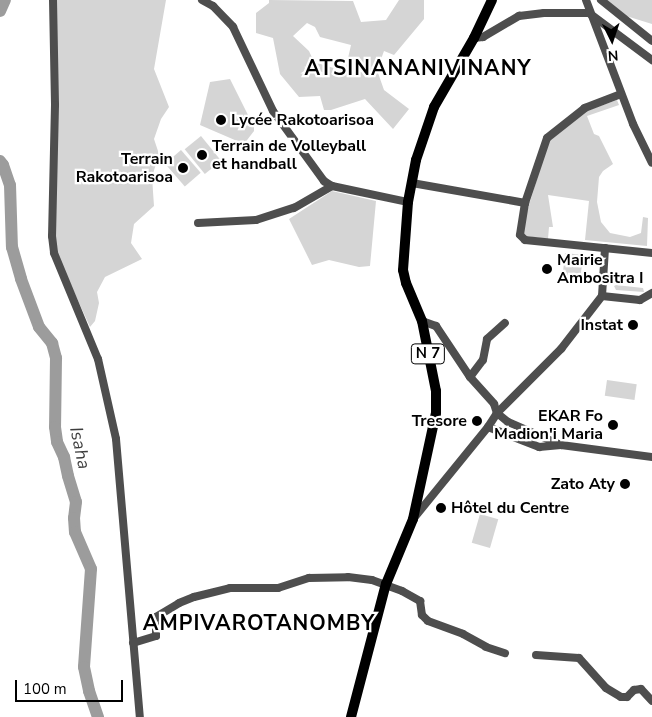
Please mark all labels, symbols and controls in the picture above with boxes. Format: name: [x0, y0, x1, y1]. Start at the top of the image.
north arrow: [587, 15, 637, 65]
text: N: [607, 46, 619, 65]
district label: ATSINANANIVINANY: [303, 55, 533, 81]
place label: Lycée Rakotoarisoa: [231, 110, 374, 130]
marker: Lycée Rakotoarisoa: [215, 114, 227, 126]
place label: Terrain de Volleyball et handball: [212, 136, 366, 174]
place label: Terrain Rakotoarisoa: [76, 149, 173, 187]
marker: Terrain de Volleyball et handball: [196, 149, 208, 161]
marker: Terrain Rakotoarisoa: [177, 162, 189, 174]
place label: Mairie Ambositra I: [557, 250, 644, 288]
marker: Mairie Ambositra I: [541, 263, 553, 275]
place label: Instat: [580, 315, 623, 335]
marker: Instat: [627, 319, 639, 331]
road number: N 7: [410, 342, 446, 366]
place label: EKAR Fo Madion'i Maria: [494, 406, 603, 444]
place label: Tresore: [412, 411, 467, 431]
marker: Tresore: [471, 415, 483, 427]
marker: EKAR Fo Madion'i Maria: [607, 419, 619, 431]
water label: Isaha: [65, 425, 95, 471]
place label: Zato Aty: [551, 474, 615, 494]
marker: Zato Aty: [619, 478, 631, 490]
place label: Hôtel du Centre: [451, 498, 569, 518]
marker: Hôtel du Centre: [435, 502, 447, 514]
district label: AMPIVAROTANOMBY: [141, 610, 377, 636]
scale bar: [18, 670, 125, 702]
text: 100 m: [23, 679, 67, 699]

